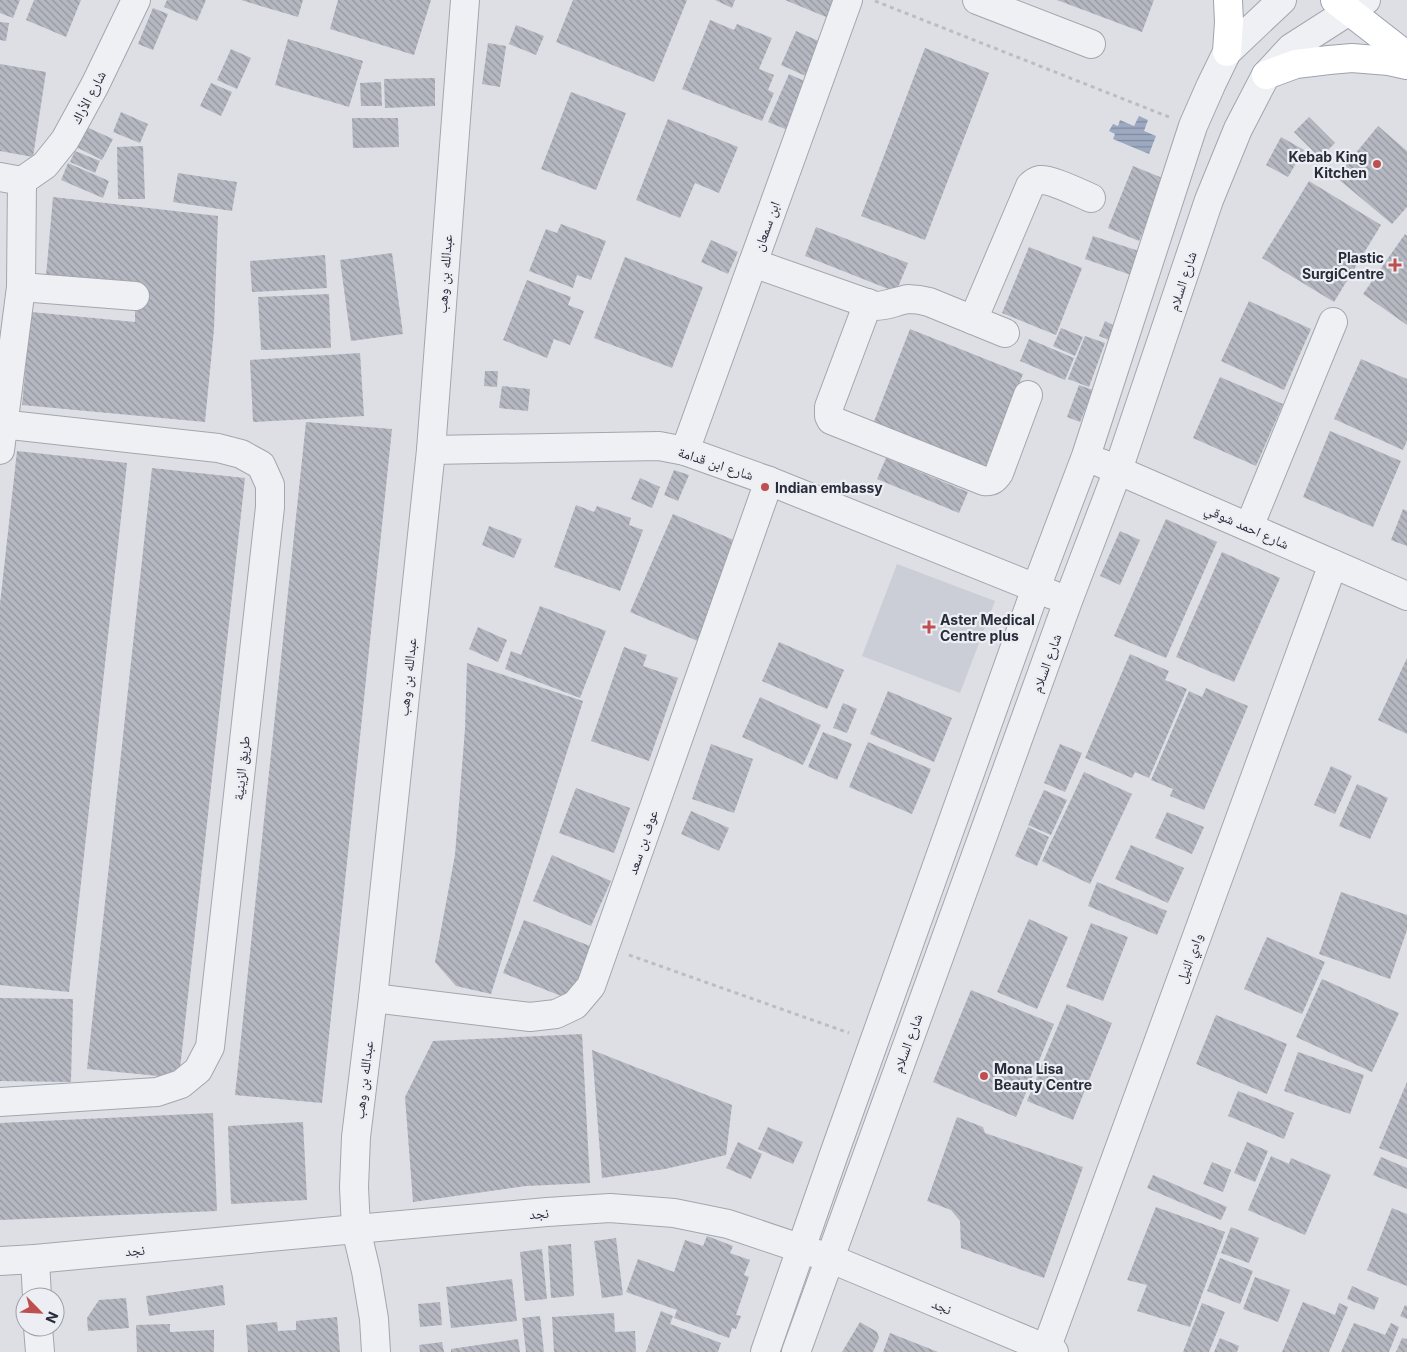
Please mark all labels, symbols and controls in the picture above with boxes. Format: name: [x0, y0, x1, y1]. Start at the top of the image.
street label: شارع الأراك: [67, 68, 111, 127]
place label: Kebab King Kitchen: [1288, 148, 1367, 181]
marker: Kebab King Kitchen: [1371, 158, 1383, 170]
street label: ابن سمعان: [749, 199, 784, 254]
street label: عبدالله بن وهب: [433, 234, 456, 314]
street label: شارع السلام: [1164, 249, 1201, 314]
place label: Plastic SurgiCentre: [1302, 249, 1384, 282]
marker: Plastic SurgiCentre: [1388, 258, 1402, 272]
street label: شارع ابن قدامة: [675, 443, 756, 485]
place label: Indian embassy: [775, 479, 883, 496]
marker: Indian embassy: [759, 481, 771, 493]
street label: شارع احمد شوقي: [1201, 500, 1292, 555]
place label: Aster Medical Centre plus: [940, 611, 1035, 644]
marker: Aster Medical Centre plus: [922, 620, 936, 634]
street label: شارع السلام: [1027, 631, 1066, 696]
street label: عبدالله بن وهب: [394, 637, 421, 717]
street label: طريق الزينية: [229, 735, 255, 801]
street label: عوف بن سعد: [623, 808, 662, 877]
street label: وادي النيل: [1172, 931, 1209, 987]
street label: شارع السلام: [888, 1011, 927, 1076]
street label: عبدالله بن وهب: [350, 1040, 377, 1120]
place label: Mona Lisa Beauty Centre: [994, 1060, 1092, 1093]
marker: Mona Lisa Beauty Centre: [978, 1070, 990, 1082]
street label: نجد: [528, 1204, 550, 1222]
street label: نجد: [124, 1241, 146, 1259]
north arrow: [15, 1287, 65, 1337]
street label: نجد: [930, 1294, 955, 1318]
text: N: [42, 1309, 62, 1326]

